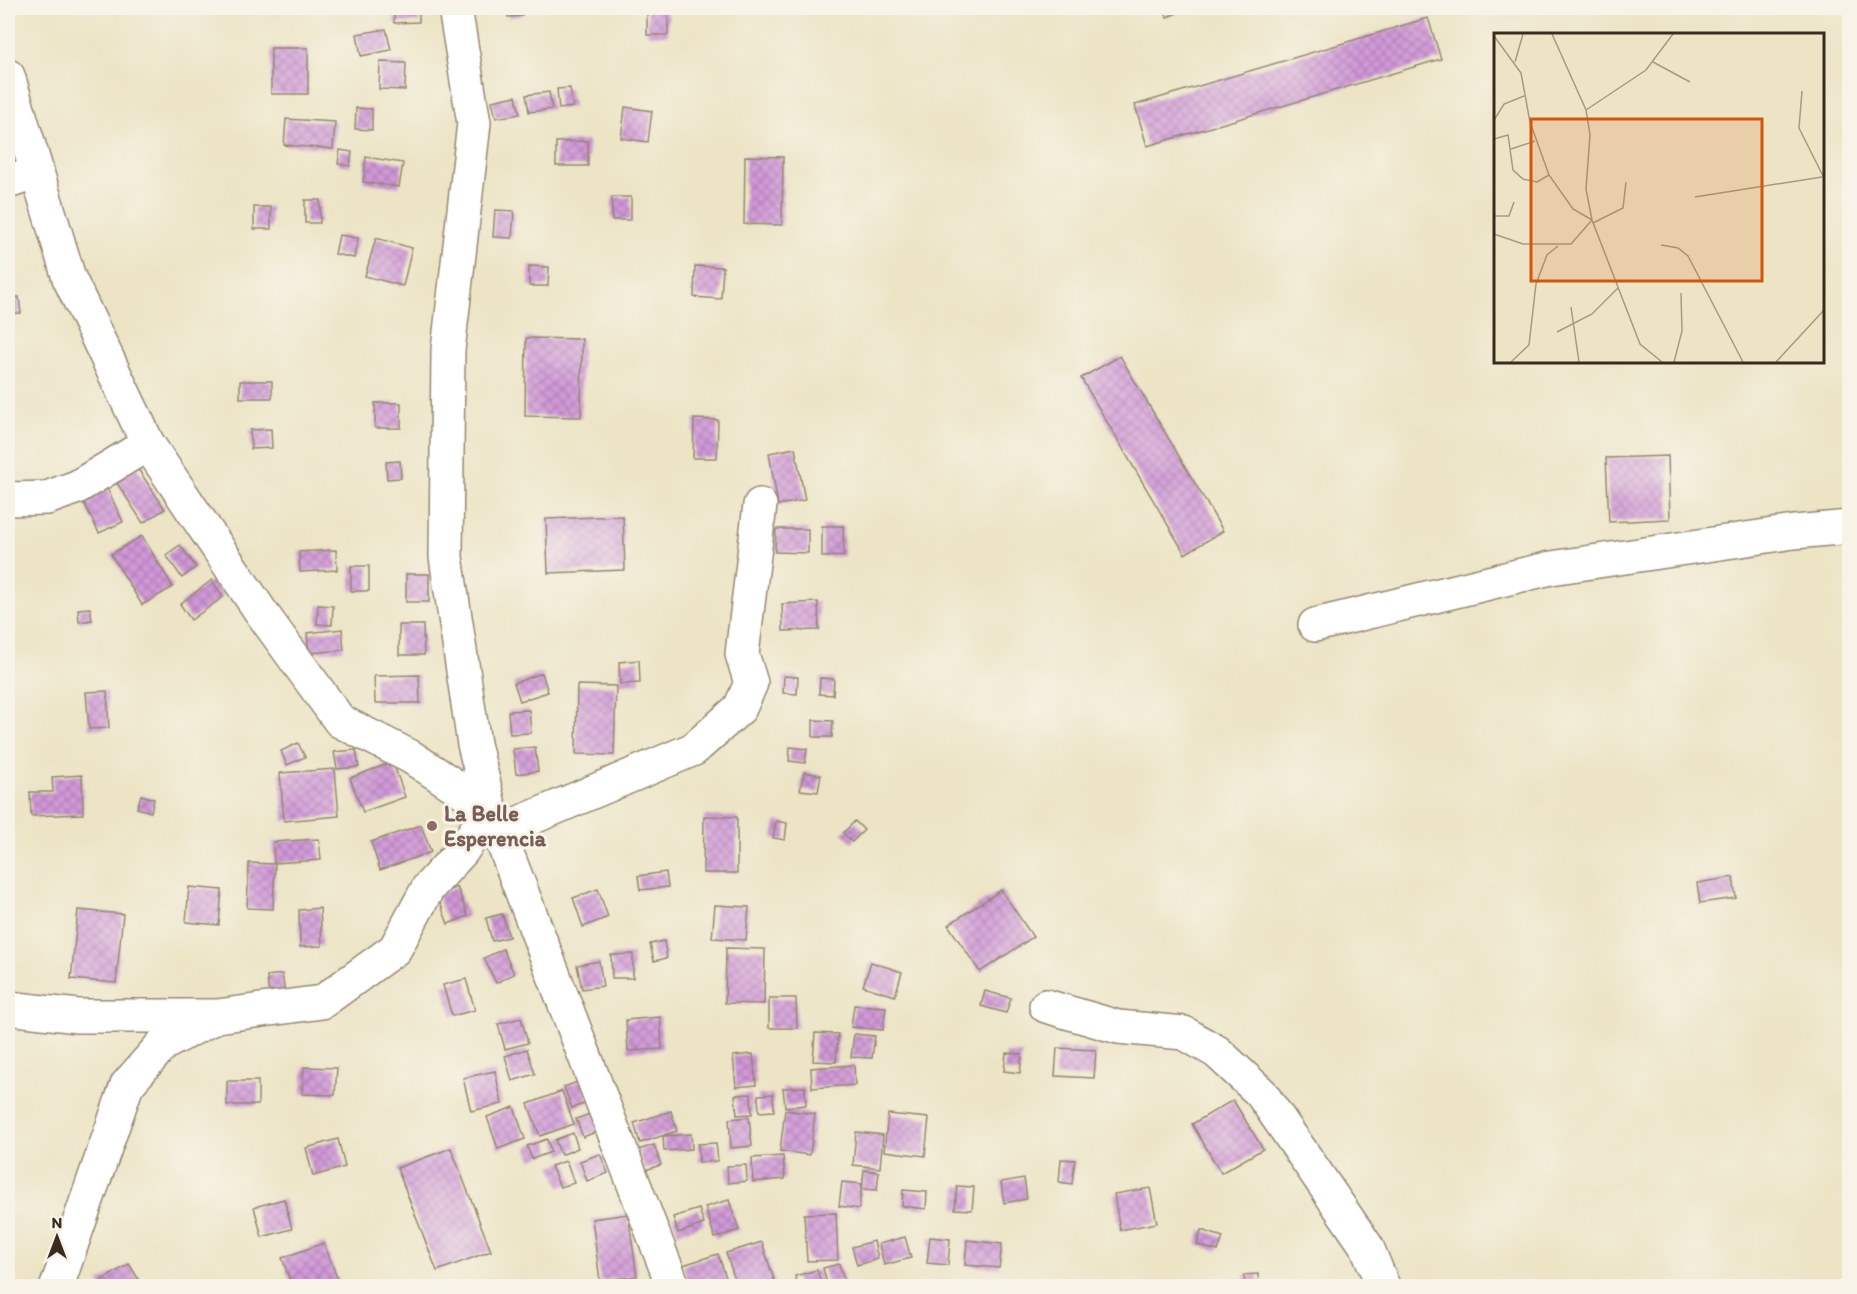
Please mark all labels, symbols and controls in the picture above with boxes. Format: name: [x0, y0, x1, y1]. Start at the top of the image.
inset map: [1494, 33, 1824, 363]
place label: La Belle Esperencia: [444, 800, 546, 852]
marker: La Belle Esperencia: [425, 819, 439, 833]
north arrow: [27, 1207, 87, 1267]
text: N: [52, 1213, 62, 1232]

